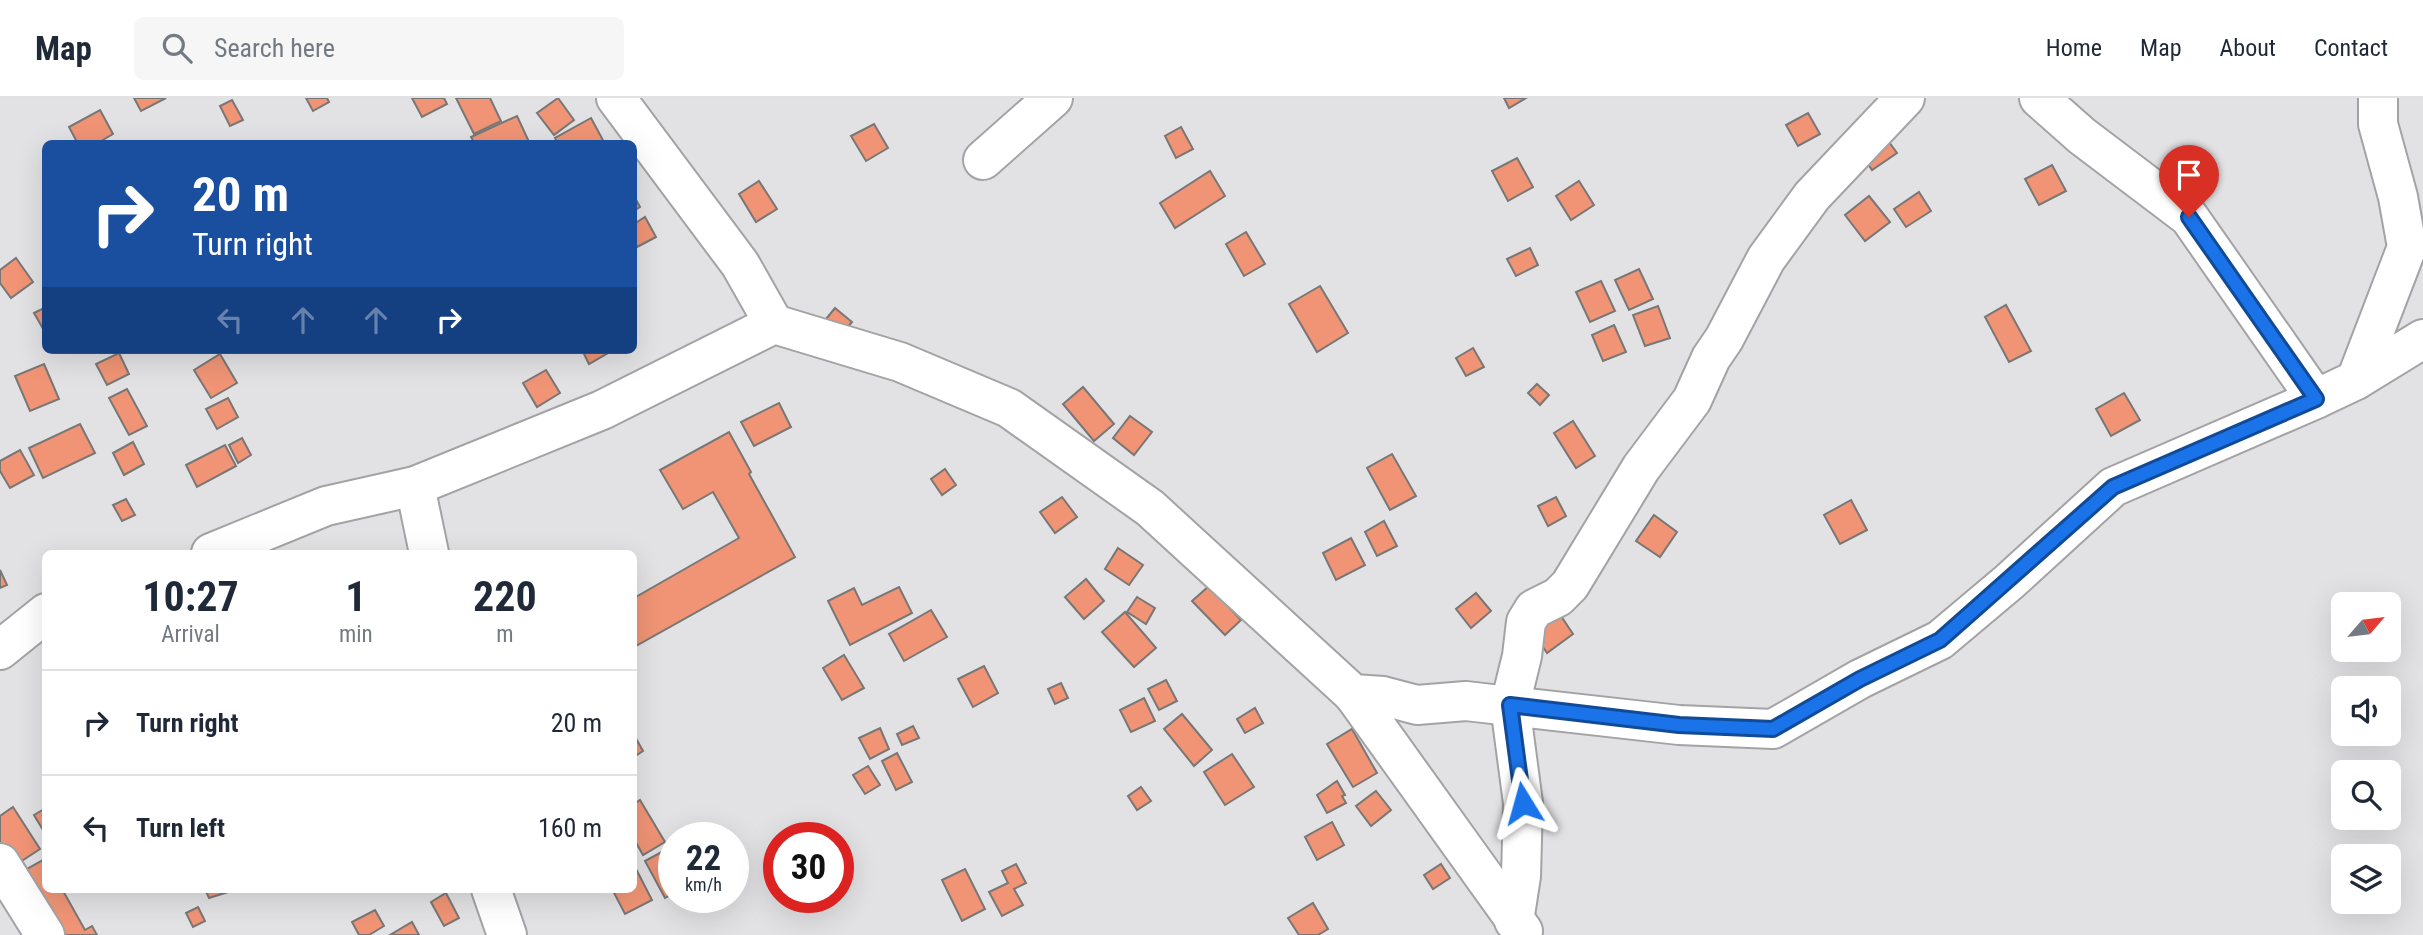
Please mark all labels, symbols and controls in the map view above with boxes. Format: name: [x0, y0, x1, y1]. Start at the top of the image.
search box: [134, 17, 624, 80]
text: Map: [35, 29, 92, 68]
icon: search: [158, 29, 196, 67]
text: Search here: [214, 33, 335, 63]
text: Home: [2046, 34, 2102, 62]
text: Map: [2140, 34, 2182, 62]
text: About: [2220, 34, 2276, 62]
text: Contact: [2314, 34, 2388, 62]
pin: [2159, 145, 2219, 217]
icon: arrive: [2170, 156, 2208, 194]
text: 20 m: [192, 166, 289, 223]
icon: right: [77, 168, 168, 259]
text: Turn right: [192, 225, 313, 263]
icon: left: [211, 301, 249, 339]
icon: ahead: [284, 301, 322, 339]
icon: ahead: [357, 301, 395, 339]
icon: right: [430, 301, 468, 339]
text: 10:27: [142, 572, 239, 621]
text: 1: [345, 572, 366, 621]
text: 220: [473, 572, 537, 621]
north arrow: [2331, 592, 2401, 662]
map controls: [2331, 592, 2401, 914]
text: Arrival: [161, 621, 220, 648]
text: min: [339, 621, 373, 648]
text: m: [496, 621, 513, 648]
button: sound: [2331, 676, 2401, 746]
icon: right: [77, 704, 115, 742]
text: Turn right: [136, 708, 238, 738]
text: 20 m: [551, 708, 602, 738]
button: search: [2331, 760, 2401, 830]
position arrow: [1486, 766, 1560, 840]
icon: left: [77, 809, 115, 847]
text: Turn left: [136, 813, 225, 843]
text: 160 m: [538, 813, 602, 843]
speed limit sign: 30: [763, 822, 854, 913]
text: 22: [686, 838, 721, 879]
button: layers: [2331, 844, 2401, 914]
text: km/h: [685, 874, 722, 895]

